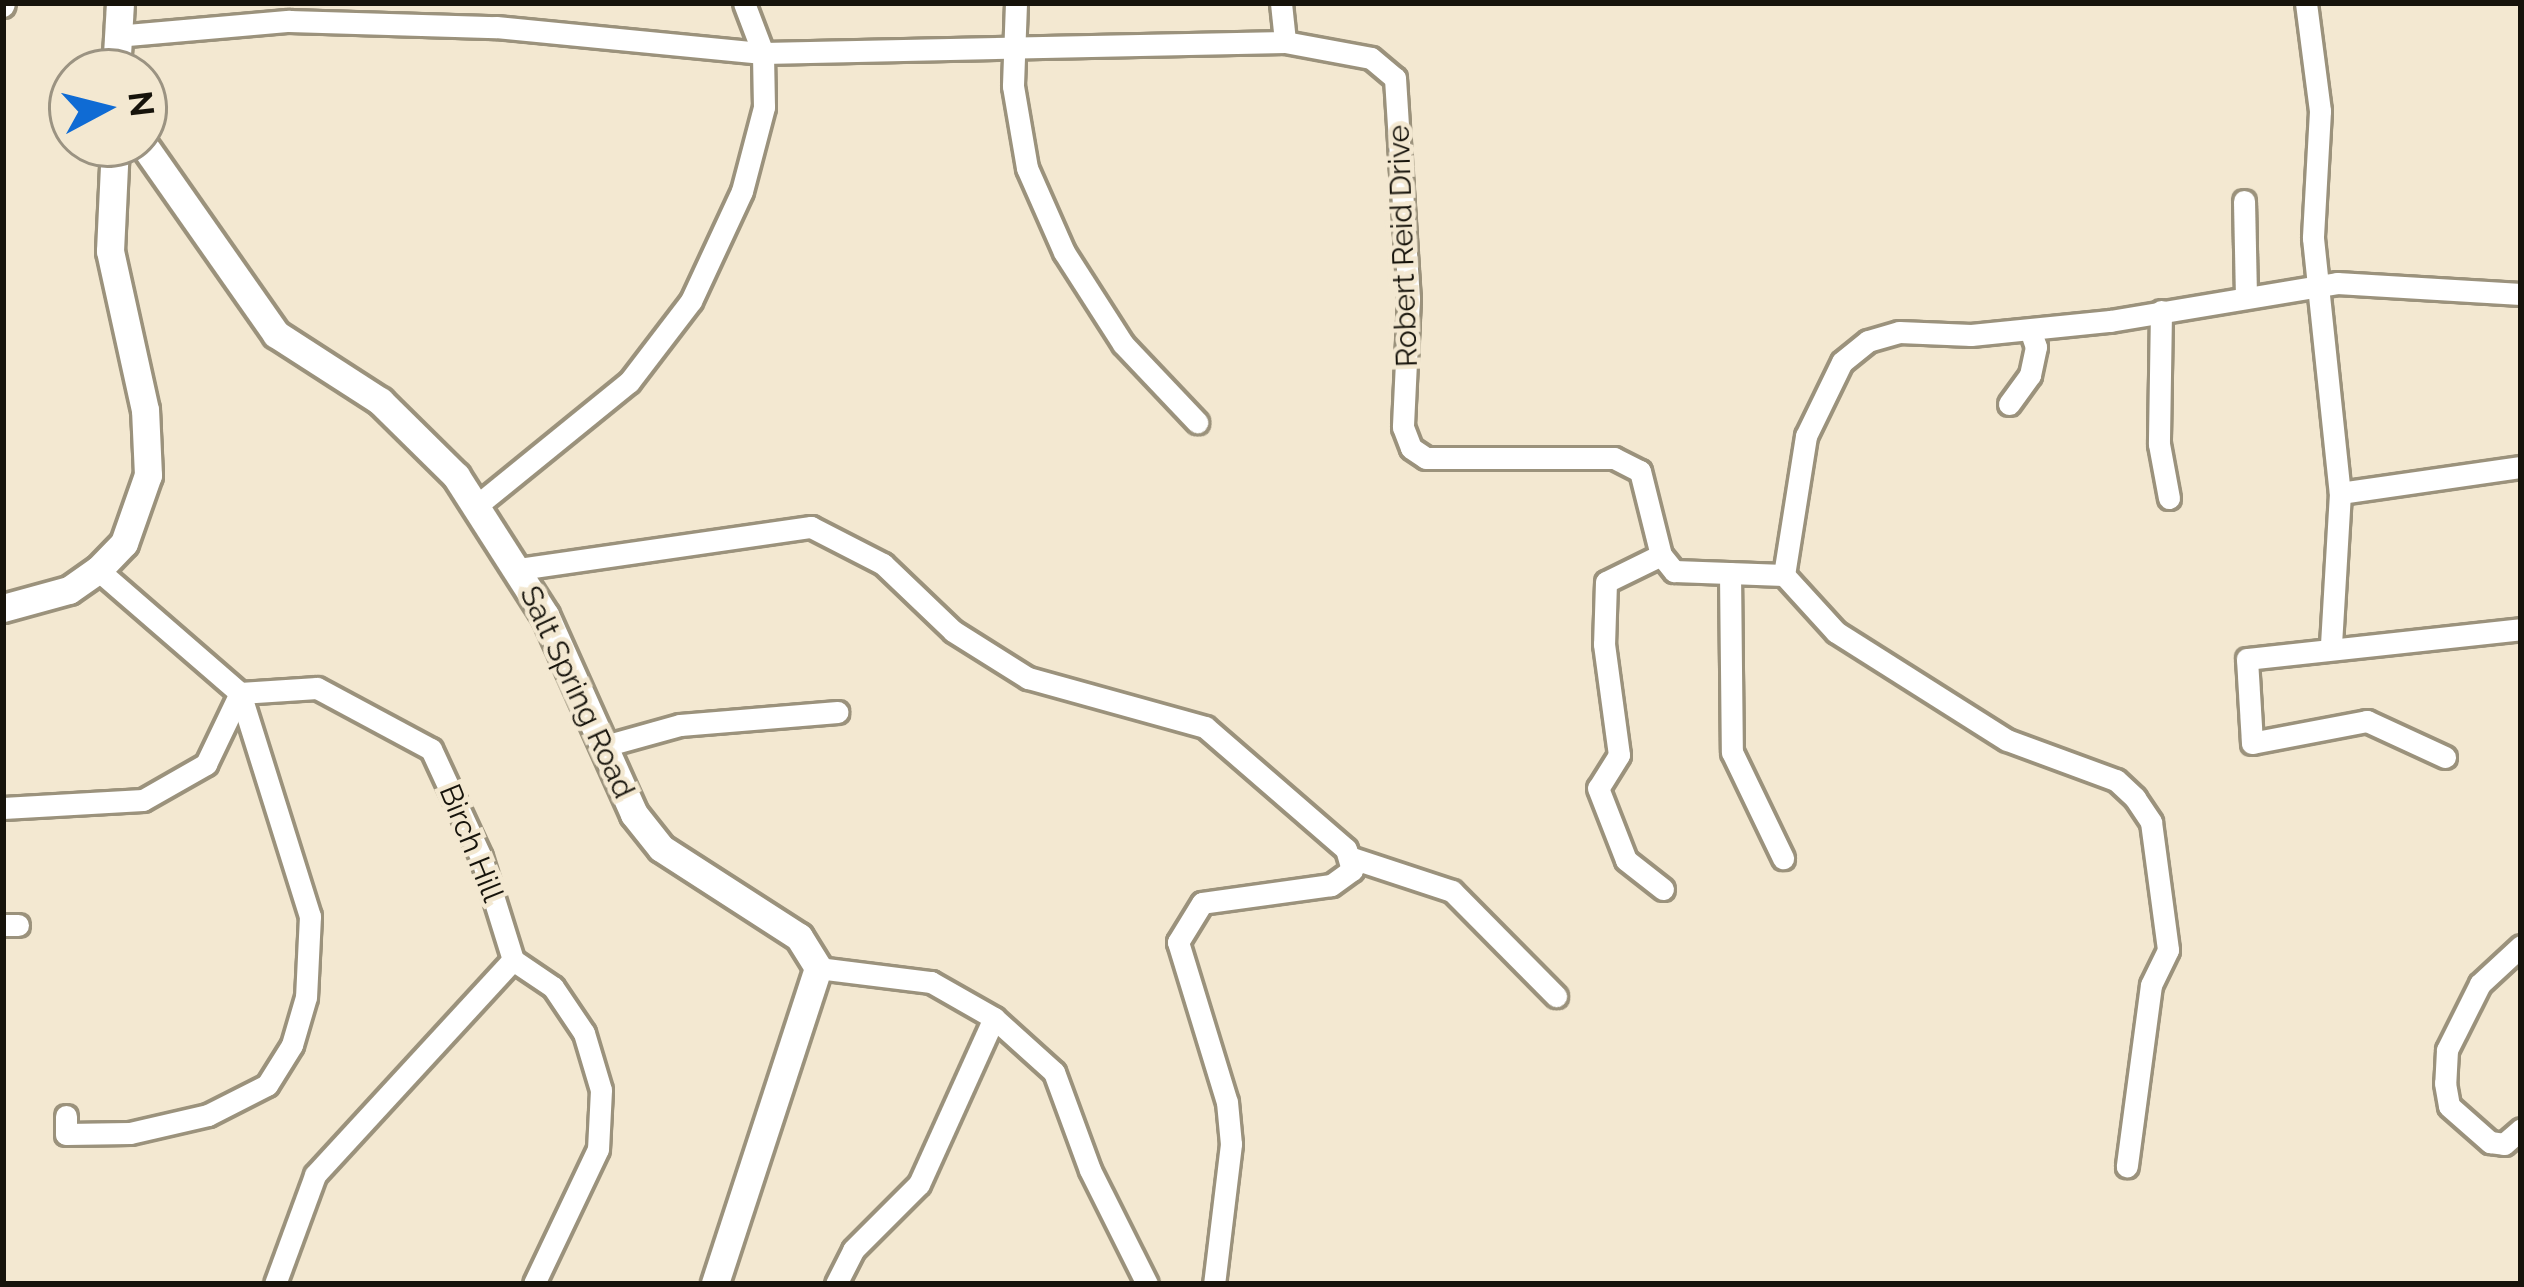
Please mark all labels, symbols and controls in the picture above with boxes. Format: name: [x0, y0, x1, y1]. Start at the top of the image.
north arrow: [48, 48, 168, 168]
text: N: [120, 89, 162, 119]
street label: Robert Reid Drive: [1381, 124, 1425, 368]
street label: Salt Spring Road: [512, 580, 642, 804]
street label: Birch Hill: [431, 779, 511, 907]

